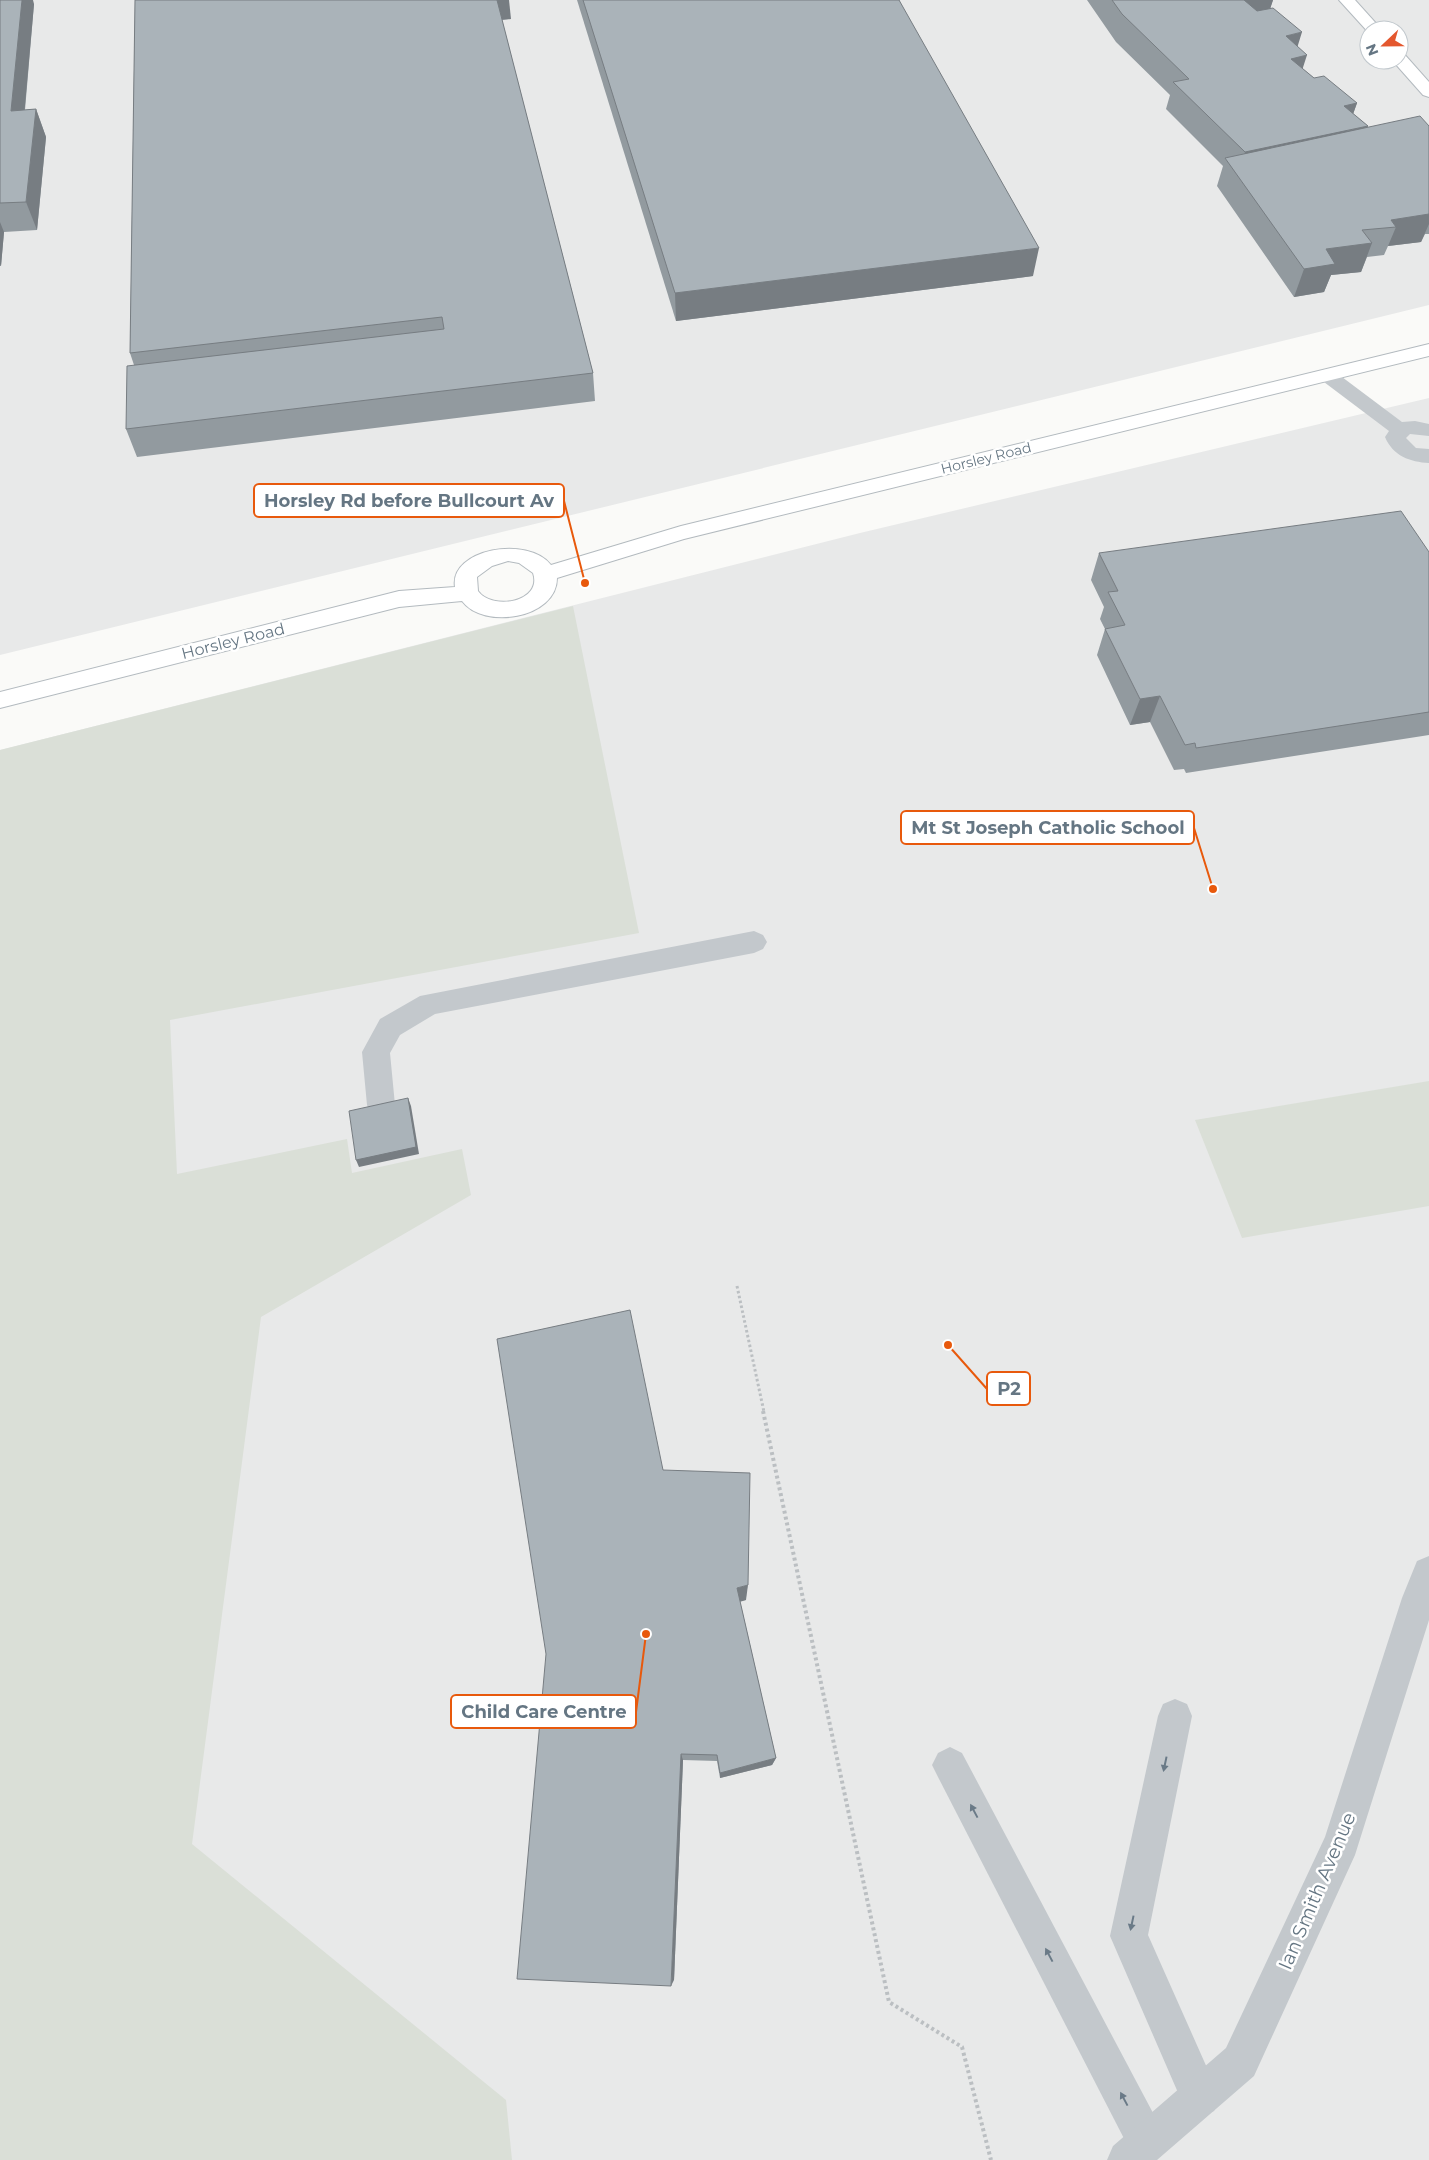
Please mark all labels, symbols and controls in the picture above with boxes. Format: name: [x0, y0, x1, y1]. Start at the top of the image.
north arrow: [1359, 20, 1409, 70]
text: N: [1361, 41, 1382, 58]
street label: Horsley Road: [939, 438, 1033, 478]
callout: Horsley Rd before Bullcourt Av: [254, 484, 564, 517]
text: Horsley Rd before Bullcourt Av: [264, 490, 554, 512]
street label: Horsley Road: [179, 619, 287, 663]
callout: Mt St Joseph Catholic School: [901, 811, 1194, 844]
text: Mt St Joseph Catholic School: [911, 817, 1185, 839]
callout: P2: [987, 1372, 1030, 1405]
text: P2: [997, 1378, 1021, 1400]
callout: Child Care Centre: [451, 1695, 636, 1728]
text: Child Care Centre: [461, 1701, 627, 1723]
one-way arrow: [1161, 1756, 1169, 1771]
one-way arrow: [970, 1803, 978, 1818]
street label: Ian Smith Avenue: [1273, 1809, 1361, 1973]
one-way arrow: [1128, 1915, 1136, 1930]
one-way arrow: [1045, 1947, 1053, 1962]
one-way arrow: [1120, 2091, 1128, 2106]

